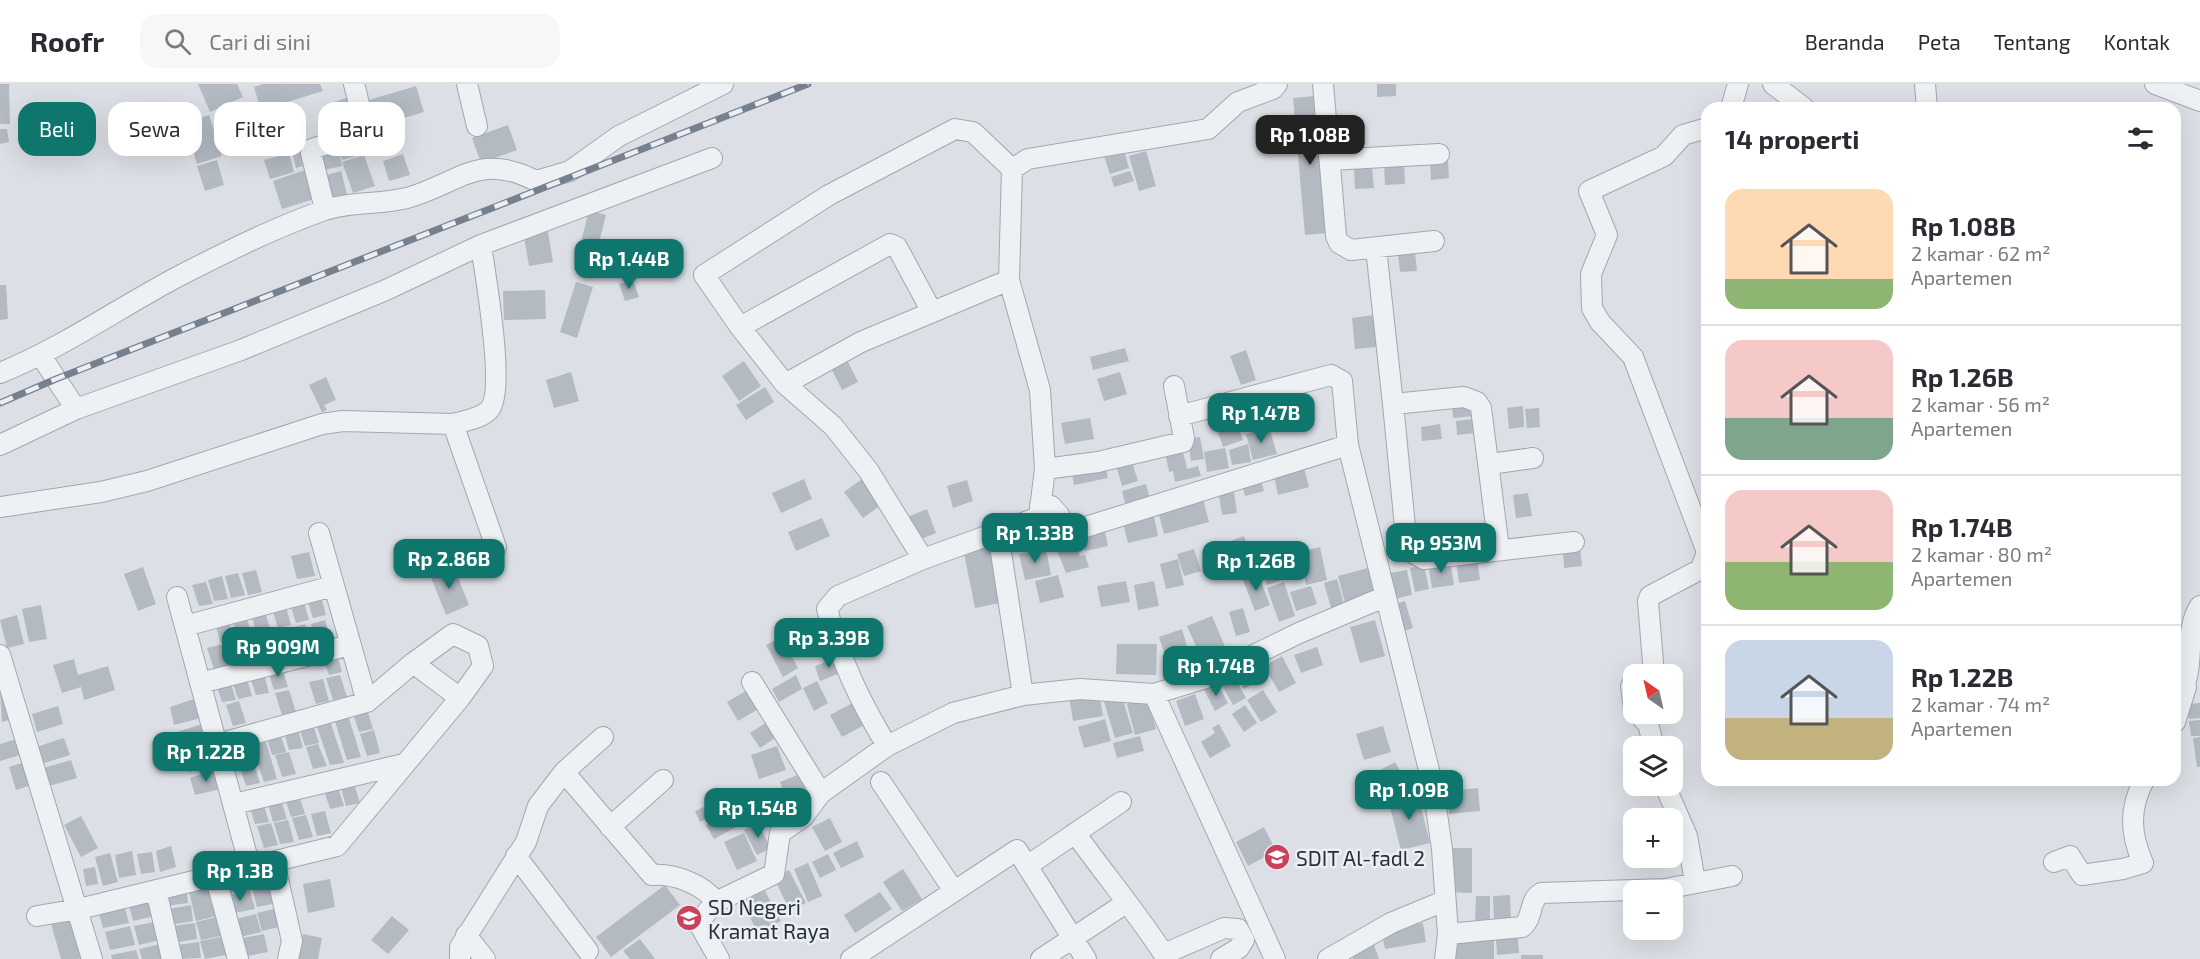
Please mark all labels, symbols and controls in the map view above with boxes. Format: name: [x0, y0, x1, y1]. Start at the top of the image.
search box: [140, 14, 560, 68]
text: Roofr: [30, 24, 104, 58]
icon: search: [161, 25, 194, 58]
text: Cari di sini: [209, 28, 311, 54]
text: Beranda: [1805, 29, 1885, 54]
text: Peta: [1918, 29, 1961, 54]
text: Tentang: [1994, 29, 2071, 54]
text: Kontak: [2104, 29, 2170, 54]
chip: Beli: [18, 102, 96, 156]
chip: Sewa: [108, 102, 202, 156]
chip: Filter: [214, 102, 306, 156]
chip: Baru: [318, 102, 405, 156]
pin: Rp 1.08B: [1248, 115, 1372, 166]
text: Rp 1.08B: [1270, 122, 1350, 146]
icon: filters: [2124, 122, 2157, 155]
text: 14 properti: [1725, 123, 1859, 154]
text: Rp 1.08B: [1911, 210, 2016, 241]
icon: home: [1773, 213, 1845, 285]
pin: Rp 1.44B: [567, 239, 691, 290]
text: 2 kamar · 62 m²: [1911, 241, 2051, 265]
text: Rp 1.44B: [589, 246, 669, 270]
text: Apartemen: [1911, 265, 2012, 289]
text: Rp 1.26B: [1911, 361, 2014, 392]
icon: home: [1773, 364, 1845, 436]
text: 2 kamar · 56 m²: [1911, 392, 2050, 416]
pin: Rp 1.47B: [1199, 393, 1323, 444]
text: Rp 1.47B: [1222, 400, 1300, 424]
text: Apartemen: [1911, 416, 2012, 440]
text: Rp 1.74B: [1911, 511, 2013, 542]
pin: Rp 1.33B: [973, 513, 1097, 564]
icon: home: [1773, 514, 1845, 586]
text: Rp 1.33B: [996, 520, 1074, 544]
pin: Rp 953M: [1386, 523, 1496, 574]
text: Rp 953M: [1400, 530, 1482, 554]
pin: Rp 2.86B: [387, 539, 511, 590]
pin: Rp 1.26B: [1194, 541, 1318, 592]
text: 2 kamar · 80 m²: [1911, 542, 2052, 566]
text: Rp 2.86B: [408, 546, 490, 570]
text: Rp 1.26B: [1217, 548, 1296, 572]
text: Apartemen: [1911, 566, 2012, 590]
pin: Rp 3.39B: [767, 618, 891, 669]
text: Rp 3.39B: [788, 625, 870, 649]
pin: Rp 909M: [223, 627, 333, 678]
text: Rp 909M: [236, 634, 320, 658]
pin: Rp 1.74B: [1154, 646, 1278, 697]
text: Rp 1.74B: [1177, 653, 1255, 677]
text: Rp 1.22B: [1911, 661, 2013, 692]
north arrow: [1623, 664, 1683, 724]
map controls: [1623, 664, 1683, 940]
icon: home: [1773, 664, 1845, 736]
text: 2 kamar · 74 m²: [1911, 692, 2050, 716]
text: Apartemen: [1911, 716, 2012, 740]
pin: Rp 1.22B: [144, 732, 268, 783]
button: layers: [1623, 736, 1683, 796]
text: Rp 1.22B: [167, 739, 245, 763]
pin: Rp 1.09B: [1347, 770, 1471, 821]
text: Rp 1.09B: [1369, 777, 1449, 801]
pin: Rp 1.54B: [696, 788, 820, 839]
text: Rp 1.54B: [718, 795, 798, 819]
button: +: [1623, 808, 1683, 868]
school or university icon: SDIT Al-fadl 2: [1262, 842, 1292, 872]
place label: SDIT Al-fadl 2: [1296, 845, 1425, 870]
pin: Rp 1.3B: [185, 851, 295, 902]
text: Rp 1.3B: [207, 858, 273, 882]
button: −: [1623, 880, 1683, 940]
place label: SD Negeri Kramat Raya: [708, 894, 830, 943]
school or university icon: SD Negeri Kramat Raya: [674, 903, 704, 933]

